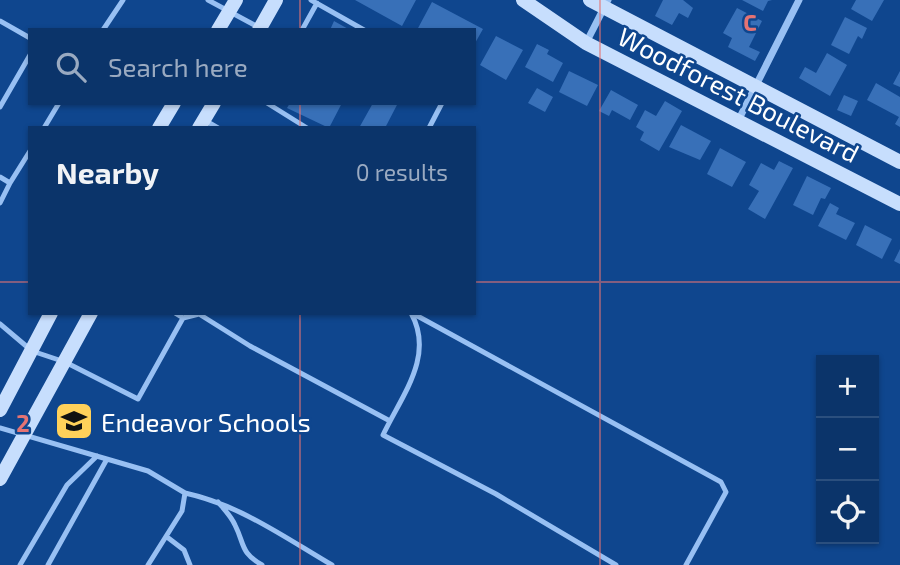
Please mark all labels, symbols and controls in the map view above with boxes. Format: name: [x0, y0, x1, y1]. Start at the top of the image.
text: C: [743, 8, 757, 36]
street label: Woodforest Boulevard: [613, 20, 865, 168]
search box: [28, 28, 476, 105]
icon: search: [52, 48, 90, 86]
text: Search here: [108, 51, 248, 82]
text: Nearby: [56, 154, 159, 190]
text: 0 results: [356, 158, 448, 186]
map controls: [816, 355, 879, 544]
button: +: [816, 355, 879, 418]
school or university icon: Endeavor Schools: [53, 400, 95, 442]
place label: Endeavor Schools: [101, 406, 311, 437]
text: 2: [16, 409, 30, 437]
button: −: [816, 418, 879, 481]
button: locate: [816, 481, 879, 544]

